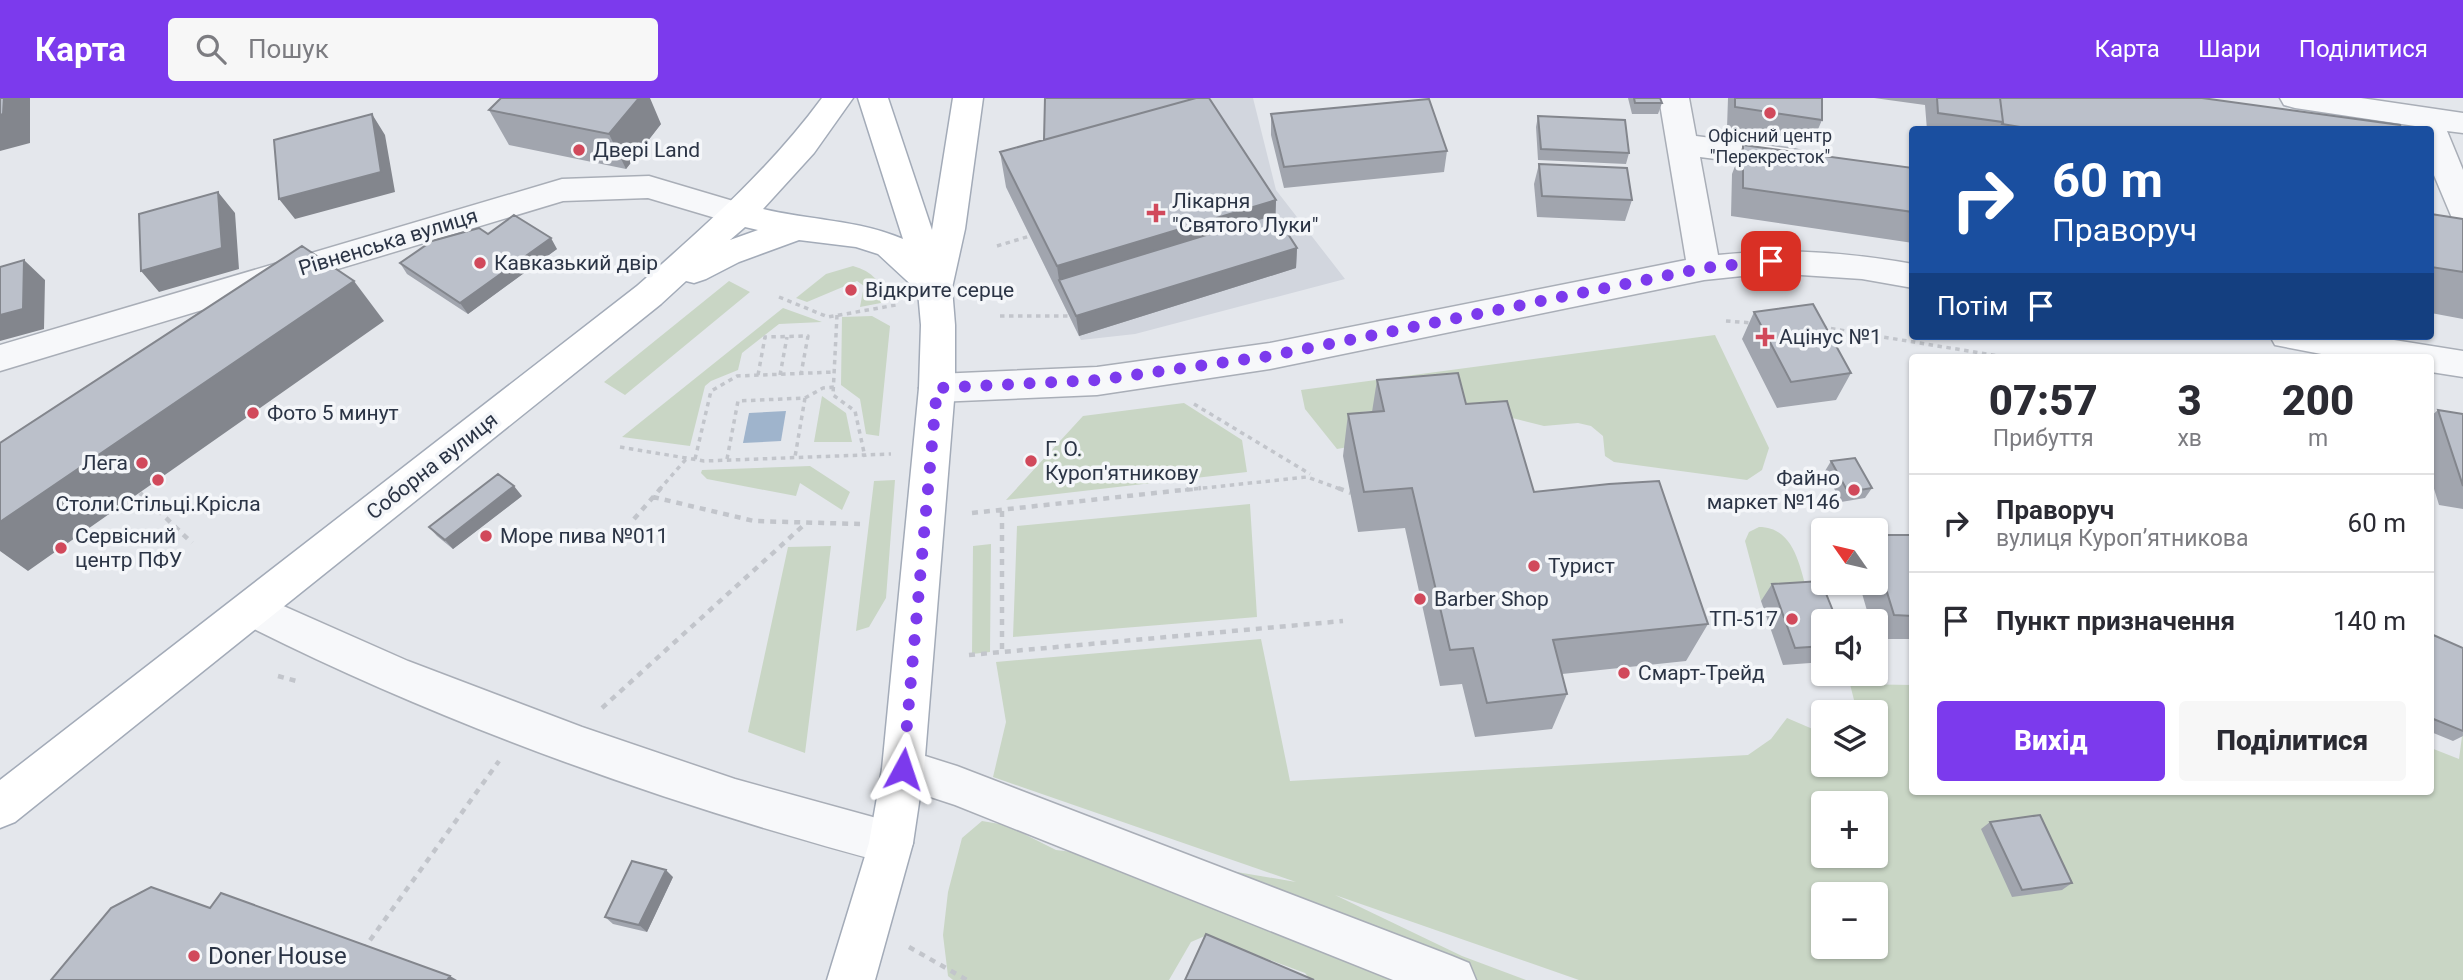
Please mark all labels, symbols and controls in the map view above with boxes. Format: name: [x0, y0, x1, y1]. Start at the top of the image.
search box: [168, 18, 658, 81]
text: Карта: [35, 30, 126, 69]
icon: search: [192, 30, 230, 68]
text: Пошук: [248, 34, 329, 64]
text: Карта: [2094, 35, 2160, 63]
text: Шари: [2198, 35, 2261, 63]
text: Поділитися: [2299, 35, 2428, 63]
marker: Офісний центр "Перекресток": [1762, 105, 1778, 121]
place label: Офісний центр "Перекресток": [1708, 125, 1832, 167]
place label: Двері Land: [593, 138, 700, 162]
marker: Двері Land: [571, 142, 587, 158]
text: 60 m: [2052, 152, 2163, 209]
icon: right: [1937, 154, 2028, 245]
place label: Лікарня "Святого Луки": [1172, 189, 1318, 237]
street label: Рівненська вулиця: [296, 203, 480, 281]
marker: Лікарня "Святого Луки": [1146, 203, 1166, 223]
text: Праворуч: [2052, 211, 2197, 249]
pin: [1741, 231, 1801, 291]
icon: arrive: [1752, 242, 1790, 280]
place label: Кавказький двір: [494, 251, 658, 275]
marker: Кавказький двір: [472, 255, 488, 271]
place label: Відкрите серце: [865, 278, 1014, 302]
marker: Відкрите серце: [843, 282, 859, 298]
icon: arrive: [2022, 287, 2060, 325]
text: Потім: [1937, 291, 2008, 321]
place label: Ацінус №1: [1779, 325, 1882, 349]
marker: Ацінус №1: [1757, 329, 1773, 345]
text: 07:57: [1989, 376, 2098, 425]
text: 3: [2178, 376, 2202, 425]
text: 200: [2282, 376, 2354, 425]
place label: Фото 5 минут: [267, 401, 399, 425]
marker: Фото 5 минут: [245, 405, 261, 421]
street label: Соборна вулиця: [362, 407, 502, 525]
text: Прибуття: [1993, 425, 2094, 452]
text: хв: [2177, 425, 2202, 452]
text: m: [2308, 425, 2328, 452]
place label: Г. О. Куроп'ятникову: [1045, 437, 1198, 485]
place label: Лега: [82, 451, 128, 475]
marker: Г. О. Куроп'ятникову: [1023, 453, 1039, 469]
marker: Лега: [134, 455, 150, 471]
place label: Файно маркет №146: [1707, 466, 1840, 514]
marker: Столи.Стільці.Крісла: [150, 472, 166, 488]
marker: Файно маркет №146: [1846, 482, 1862, 498]
place label: Столи.Стільці.Крісла: [55, 492, 261, 516]
text: Праворуч: [1996, 495, 2114, 525]
icon: right: [1937, 504, 1975, 542]
text: 60 m: [2348, 508, 2406, 538]
north arrow: [1811, 518, 1888, 595]
map controls: [1811, 518, 1888, 959]
place label: Cервісний центр ПФУ: [75, 524, 182, 572]
place label: Море пива №011: [500, 524, 668, 548]
text: вулиця Куропʼятникова: [1996, 525, 2248, 552]
marker: Море пива №011: [478, 528, 494, 544]
marker: Cервісний центр ПФУ: [53, 540, 69, 556]
place label: Турист: [1548, 554, 1615, 578]
marker: Турист: [1526, 558, 1542, 574]
place label: Barber Shop: [1434, 587, 1549, 611]
marker: Barber Shop: [1412, 591, 1428, 607]
icon: arrive: [1937, 602, 1975, 640]
text: Пункт призначення: [1996, 606, 2235, 636]
text: 140 m: [2333, 606, 2406, 636]
place label: ТП-517: [1709, 607, 1778, 631]
button: sound: [1811, 609, 1888, 686]
marker: ТП-517: [1784, 611, 1800, 627]
place label: Смарт-Трейд: [1638, 661, 1765, 685]
marker: Смарт-Трейд: [1616, 665, 1632, 681]
button: layers: [1811, 700, 1888, 777]
button: Вихід: [1937, 701, 2165, 781]
button: Поділитися: [2179, 701, 2406, 781]
position arrow: [866, 732, 940, 806]
button: +: [1811, 791, 1888, 868]
button: −: [1811, 882, 1888, 959]
place label: Doner House: [208, 942, 347, 970]
marker: Doner House: [186, 948, 202, 964]

